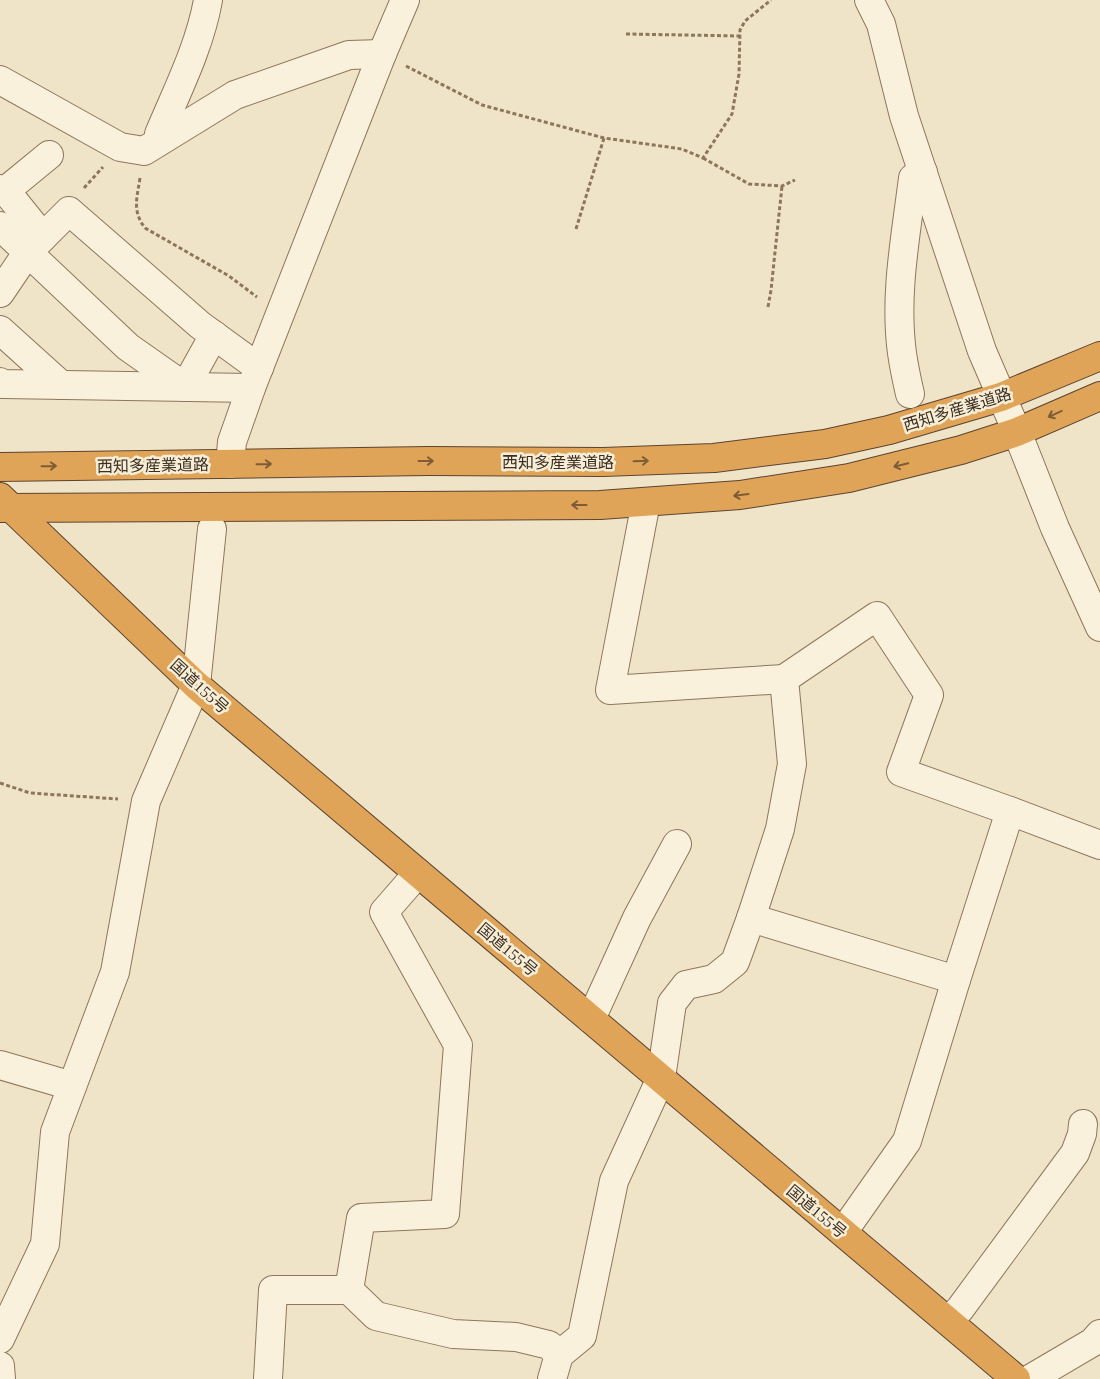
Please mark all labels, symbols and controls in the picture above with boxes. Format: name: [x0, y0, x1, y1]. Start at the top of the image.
street label: 西知多産業道路: [901, 385, 1013, 434]
one-way arrow: [1048, 410, 1063, 419]
street label: 西知多産業道路: [502, 454, 614, 471]
street label: 西知多産業道路: [97, 456, 209, 475]
one-way arrow: [633, 456, 649, 465]
one-way arrow: [418, 457, 434, 466]
one-way arrow: [255, 459, 271, 469]
one-way arrow: [40, 461, 56, 471]
one-way arrow: [893, 461, 909, 470]
one-way arrow: [734, 490, 750, 500]
one-way arrow: [572, 500, 588, 510]
street label: 国道155号: [167, 656, 232, 717]
street label: 国道155号: [475, 920, 541, 979]
street label: 国道155号: [784, 1182, 850, 1241]

